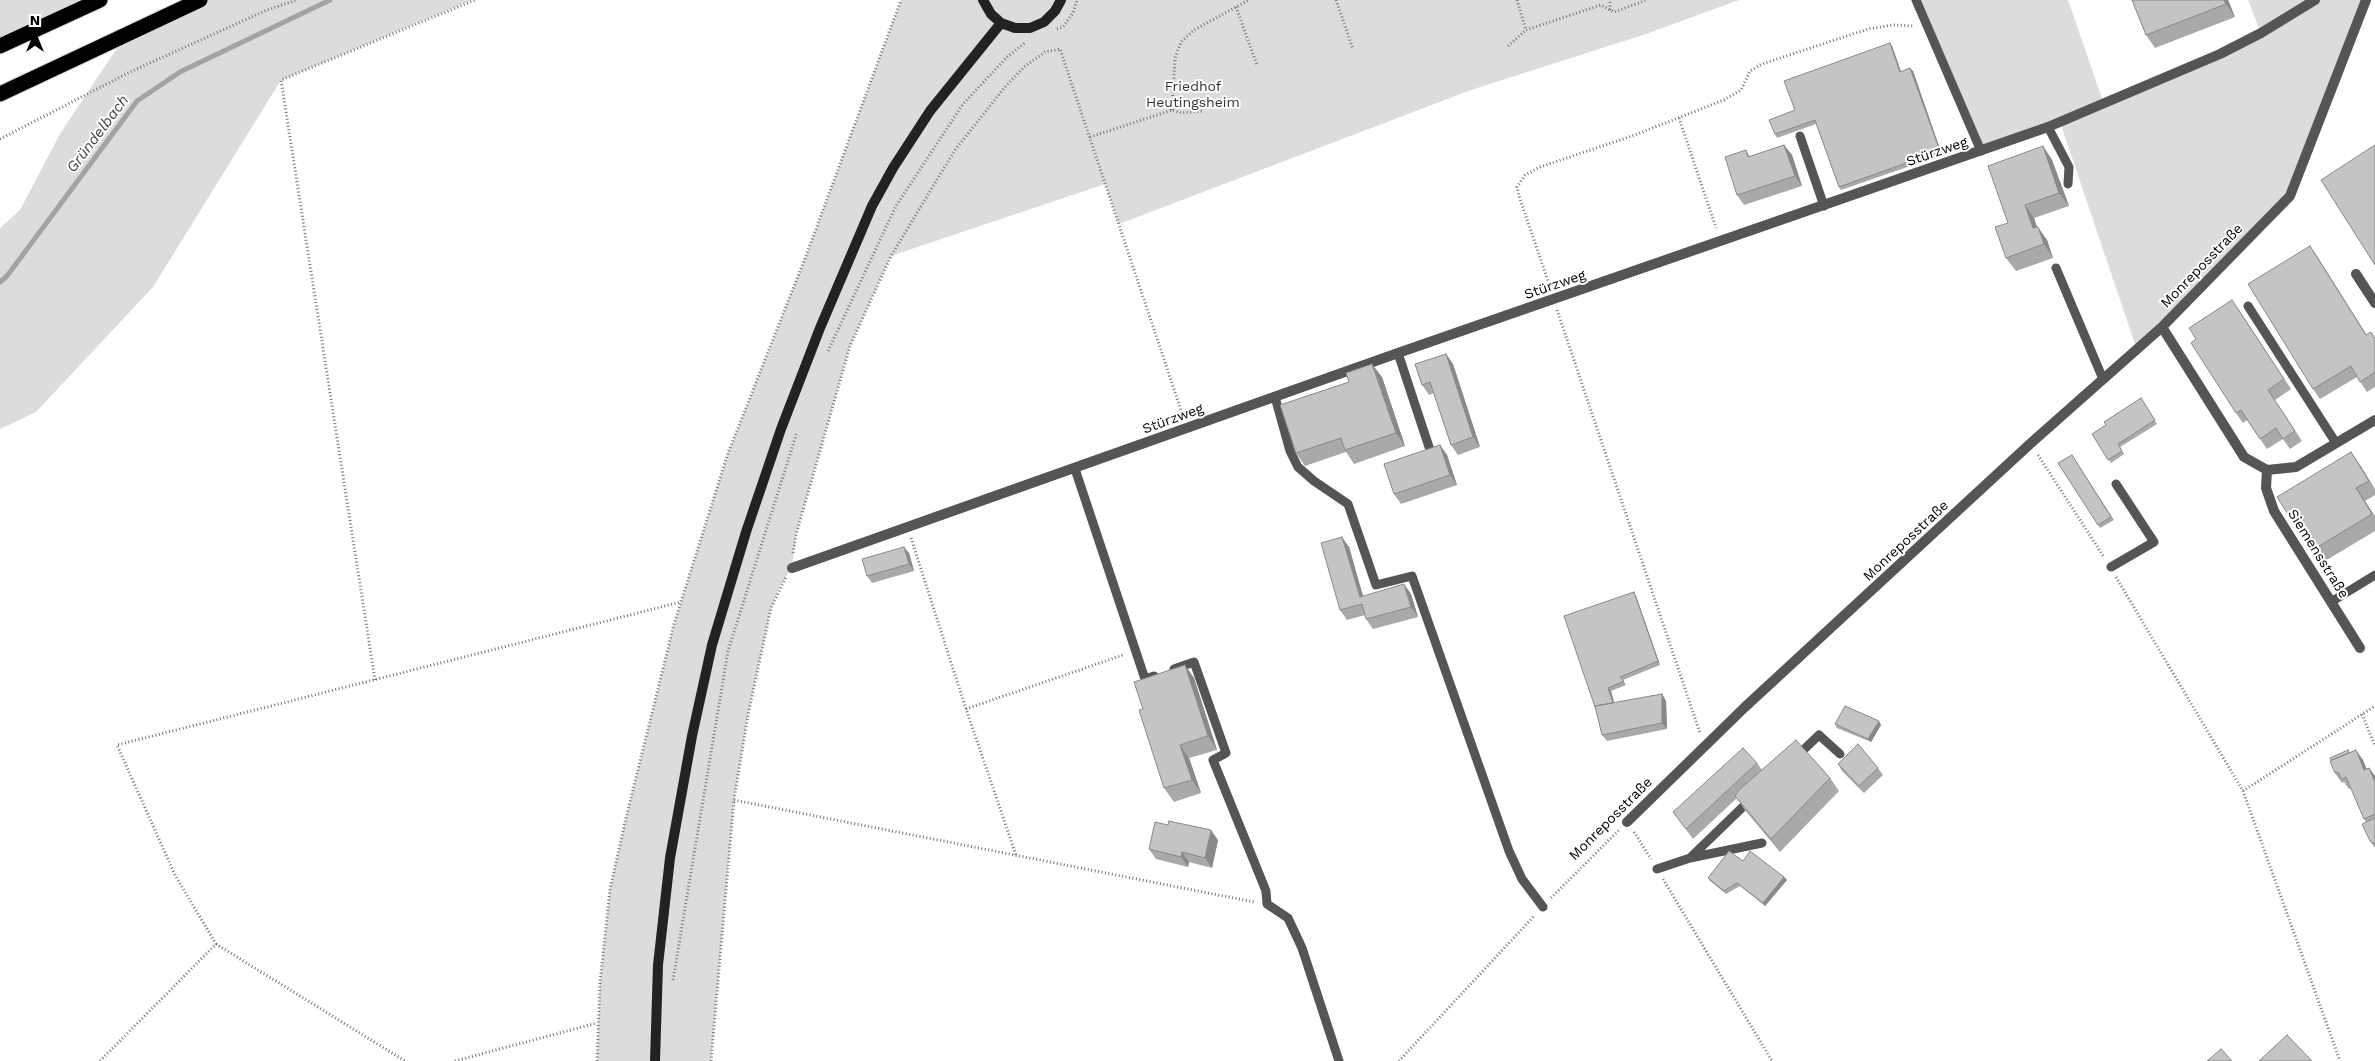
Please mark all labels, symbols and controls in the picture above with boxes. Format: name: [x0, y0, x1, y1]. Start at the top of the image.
north arrow: [10, 10, 60, 60]
text: N: [30, 12, 40, 28]
park label: Friedhof Heutingsheim: [1146, 79, 1240, 111]
water label: Gründelbach: [63, 92, 133, 176]
street label: Stürzweg: [1904, 134, 1970, 170]
street label: Monreposstraße: [2158, 220, 2246, 312]
street label: Stürzweg: [1522, 267, 1588, 303]
street label: Stürzweg: [1140, 400, 1206, 438]
street label: Monreposstraße: [1860, 497, 1952, 585]
street label: Siemensstraße: [2284, 506, 2352, 602]
street label: Monreposstraße: [1566, 774, 1656, 864]

